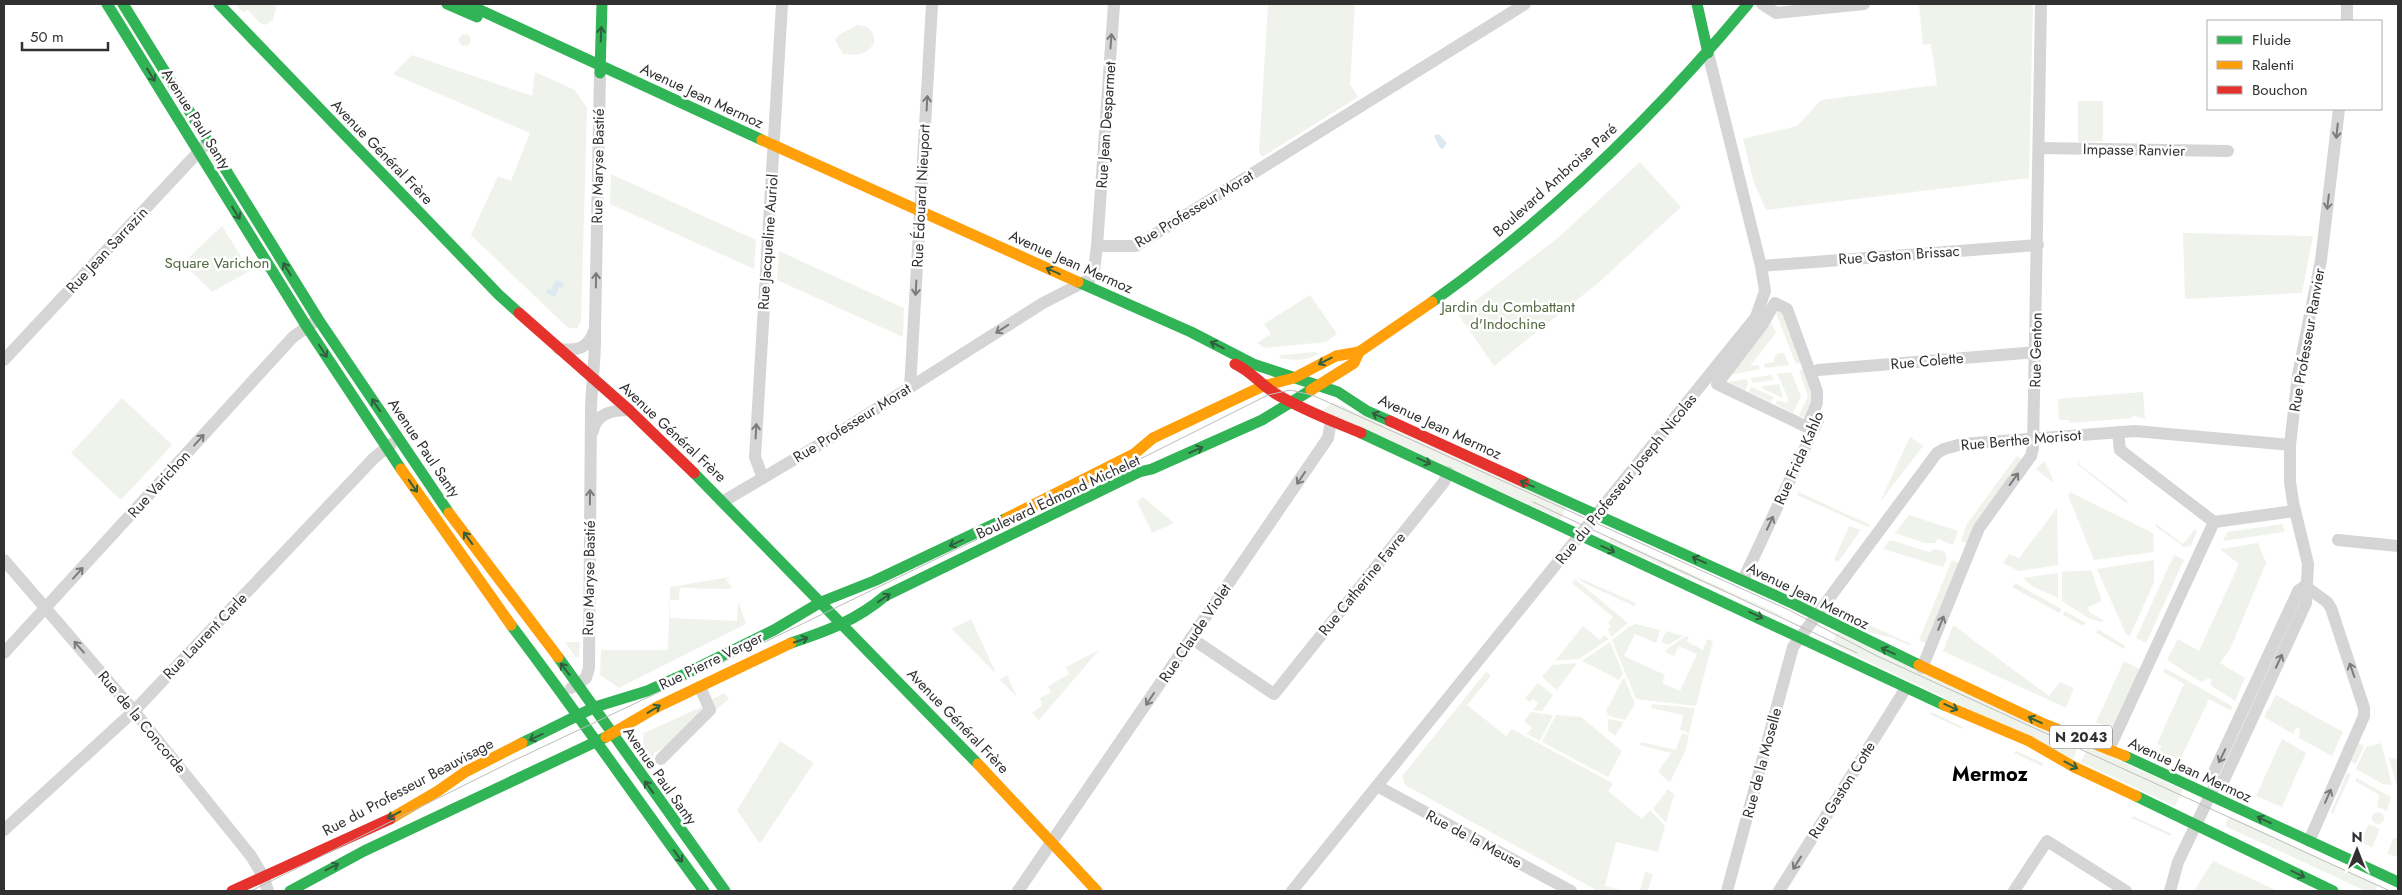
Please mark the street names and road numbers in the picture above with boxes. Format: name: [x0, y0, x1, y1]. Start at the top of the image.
street label: Avenue Jean Mermoz: [637, 58, 767, 134]
street label: Rue Jean Desparmet: [1091, 60, 1121, 189]
street label: Avenue Paul Santy: [156, 64, 236, 174]
street label: Avenue Général Frère: [326, 94, 438, 210]
street label: Rue Maryse Bastié: [586, 108, 610, 224]
street label: Boulevard Ambroise Paré: [1488, 118, 1622, 242]
street label: Rue Édouard Nieuport: [906, 123, 936, 268]
street label: Impasse Ranvier: [2083, 138, 2186, 162]
street label: Rue Professeur Morat: [1130, 165, 1258, 253]
street label: Rue Jacqueline Auriol: [752, 173, 784, 311]
street label: Rue Jean Sarrazin: [61, 202, 153, 298]
street label: Avenue Jean Mermoz: [1005, 225, 1137, 299]
street label: Rue Gaston Brissac: [1838, 240, 1960, 270]
street label: Rue Professeur Ranvier: [2284, 266, 2331, 414]
street label: Rue Genton: [2024, 312, 2048, 388]
street label: Rue Colette: [1890, 347, 1965, 375]
street label: Avenue Général Frère: [615, 377, 732, 488]
street label: Rue Professeur Morat: [789, 378, 915, 468]
street label: Avenue Jean Mermoz: [1375, 389, 1505, 465]
street label: Rue du Professeur Joseph Nicolas: [1550, 389, 1702, 569]
street label: Avenue Paul Santy: [383, 394, 466, 502]
street label: Rue Frida Kahlo: [1769, 408, 1829, 508]
street label: Rue Berthe Morisot: [1960, 424, 2082, 456]
street label: Rue Varichon: [123, 445, 195, 523]
street label: Boulevard Edmond Michelet: [972, 449, 1144, 545]
street label: Rue Maryse Bastié: [577, 520, 601, 636]
street label: Rue Catherine Favre: [1313, 527, 1411, 641]
street label: Avenue Jean Mermoz: [1743, 557, 1873, 635]
street label: Rue Claude Violet: [1154, 579, 1236, 687]
street label: Rue Laurent Carle: [158, 588, 252, 684]
street label: Rue Pierre Verger: [655, 626, 768, 696]
street label: Avenue Général Frère: [902, 663, 1014, 779]
street label: Rue de la Concorde: [93, 666, 192, 778]
street label: Rue de la Moselle: [1737, 705, 1787, 821]
street label: Avenue Paul Santy: [618, 722, 702, 830]
road number: N 2043: [2050, 726, 2112, 749]
street label: Rue du Professeur Beauvisage: [319, 732, 498, 842]
street label: Avenue Jean Mermoz: [2125, 732, 2255, 808]
street label: Rue Gaston Cotte: [1803, 737, 1881, 843]
street label: Rue de la Meuse: [1422, 804, 1526, 874]

